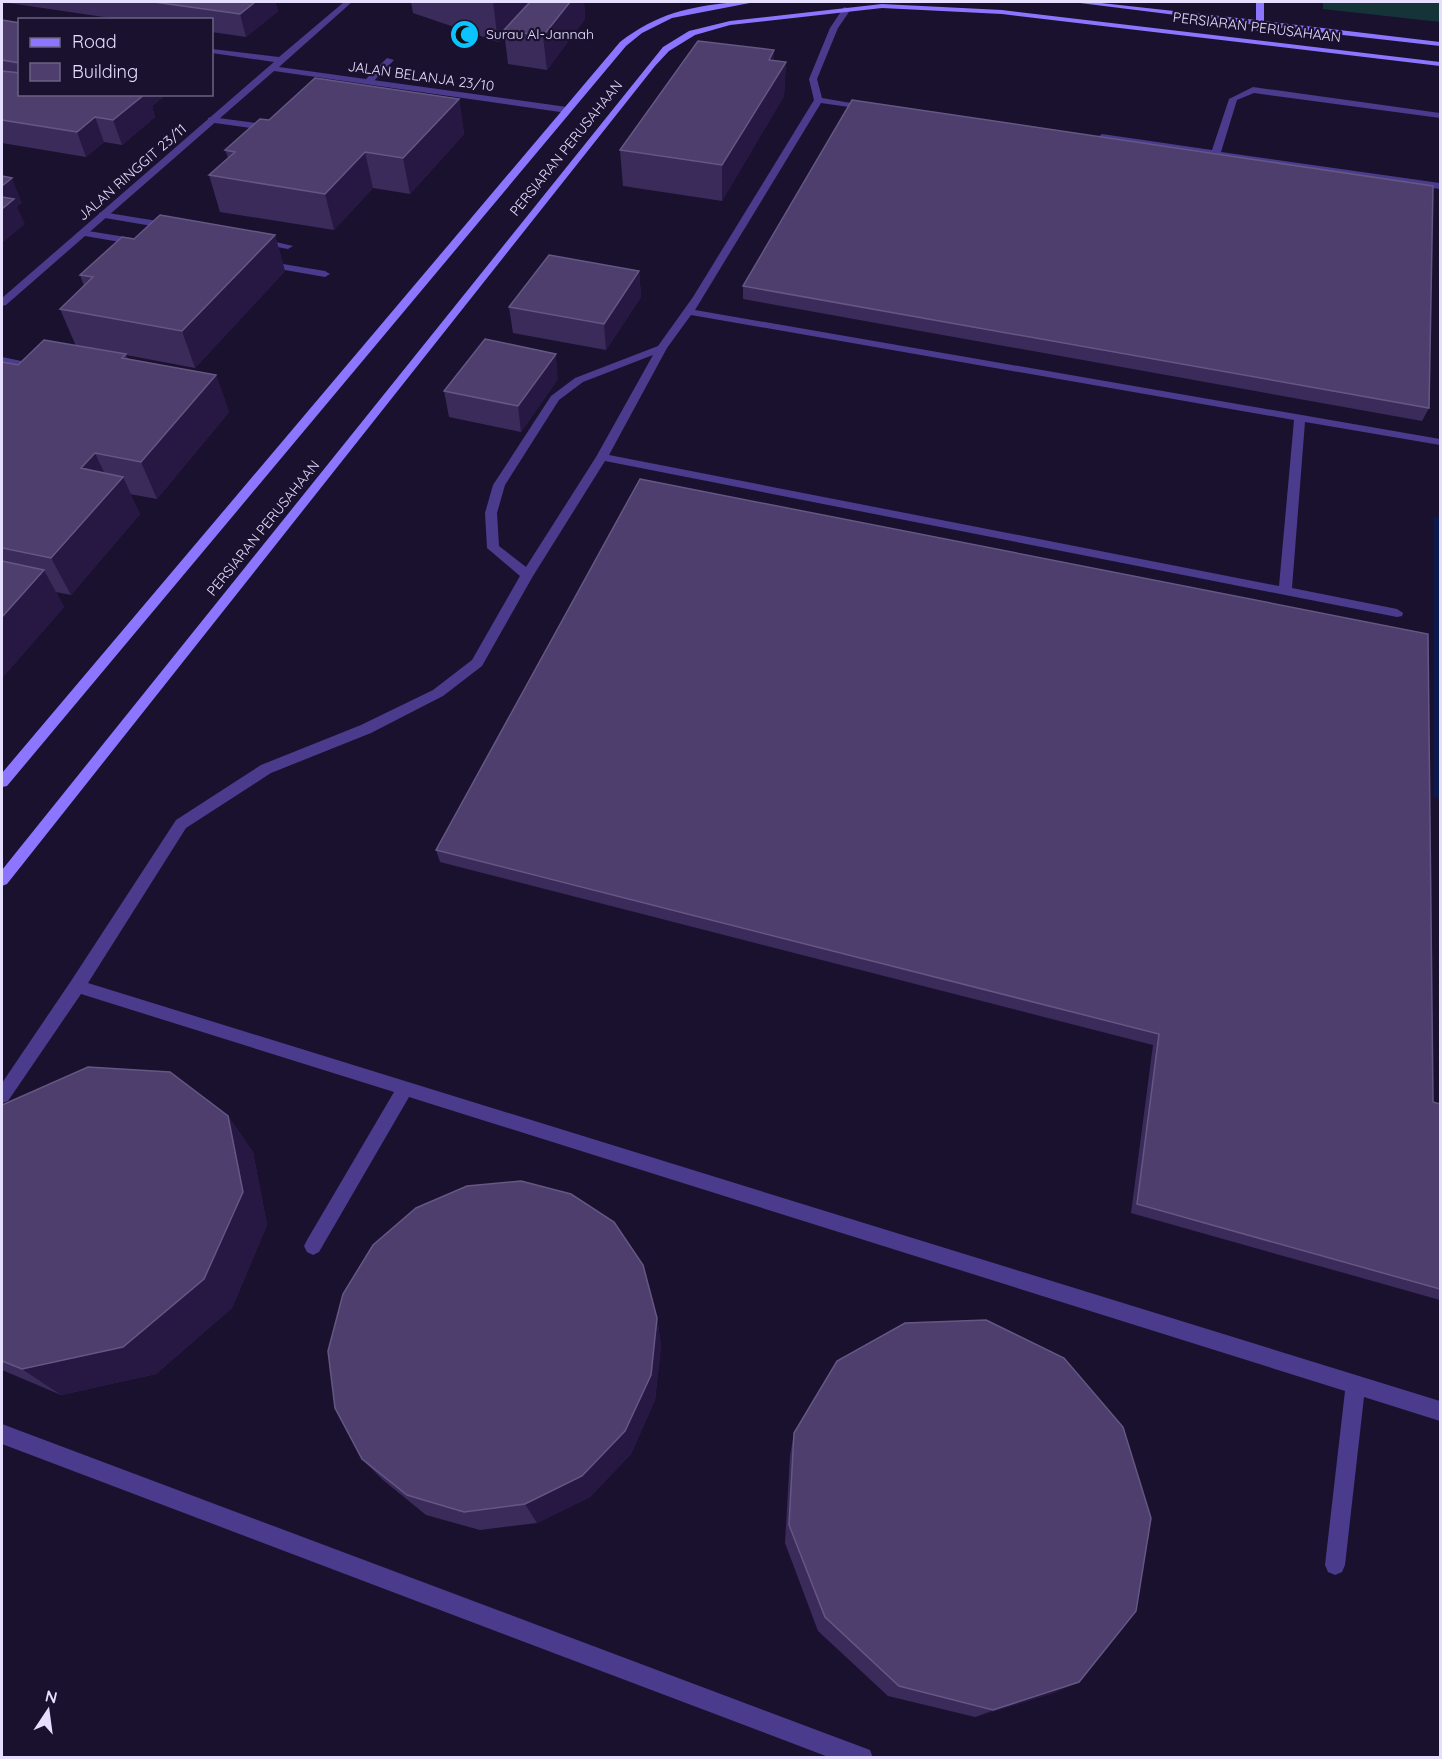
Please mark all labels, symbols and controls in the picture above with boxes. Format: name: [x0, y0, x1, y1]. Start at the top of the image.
street label: PERSIARAN PERUSAHAAN: [1172, 8, 1342, 46]
legend: [18, 18, 213, 96]
mosque icon: Surau Al-Jannah: [449, 18, 481, 50]
place label: Surau Al-Jannah: [486, 25, 594, 43]
text: Road: [72, 30, 117, 53]
street label: JALAN BELANJA 23/10: [347, 57, 495, 95]
text: Building: [72, 60, 138, 83]
street label: PERSIARAN PERUSAHAAN: [506, 77, 626, 219]
street label: JALAN RINGGIT 23/11: [74, 120, 190, 224]
street label: PERSIARAN PERUSAHAAN: [203, 457, 323, 599]
north arrow: [18, 1681, 78, 1741]
text: N: [43, 1685, 59, 1707]

